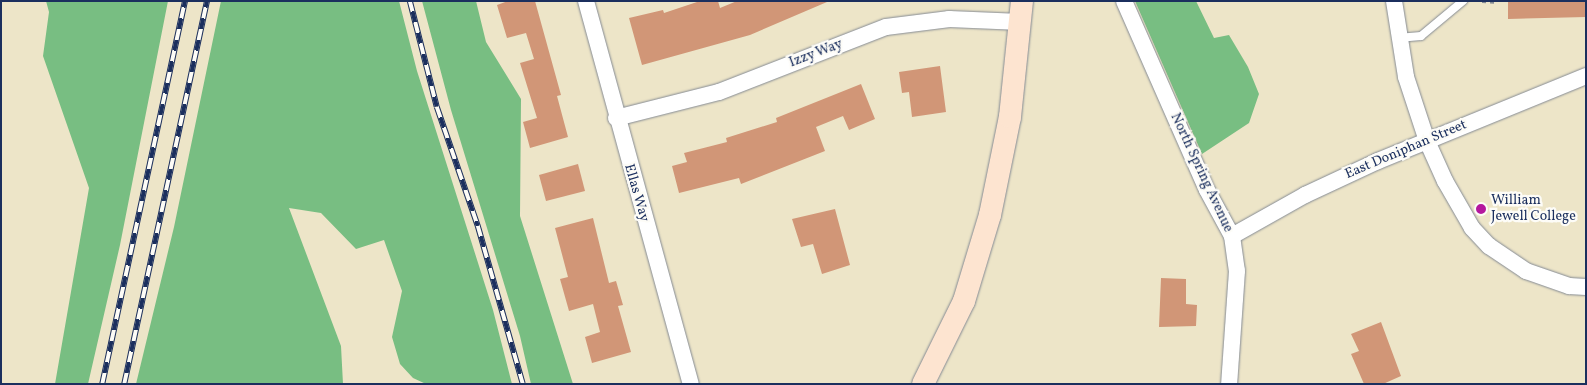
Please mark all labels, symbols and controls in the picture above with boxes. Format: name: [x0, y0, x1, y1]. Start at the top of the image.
street label: Izzy Way: [787, 36, 845, 72]
street label: North Spring Avenue: [1166, 111, 1236, 235]
street label: East Doniphan Street: [1343, 117, 1469, 183]
street label: Ellas Way: [620, 162, 652, 224]
place label: William Jewell College: [1491, 193, 1576, 226]
marker: William Jewell College: [1475, 203, 1487, 215]

